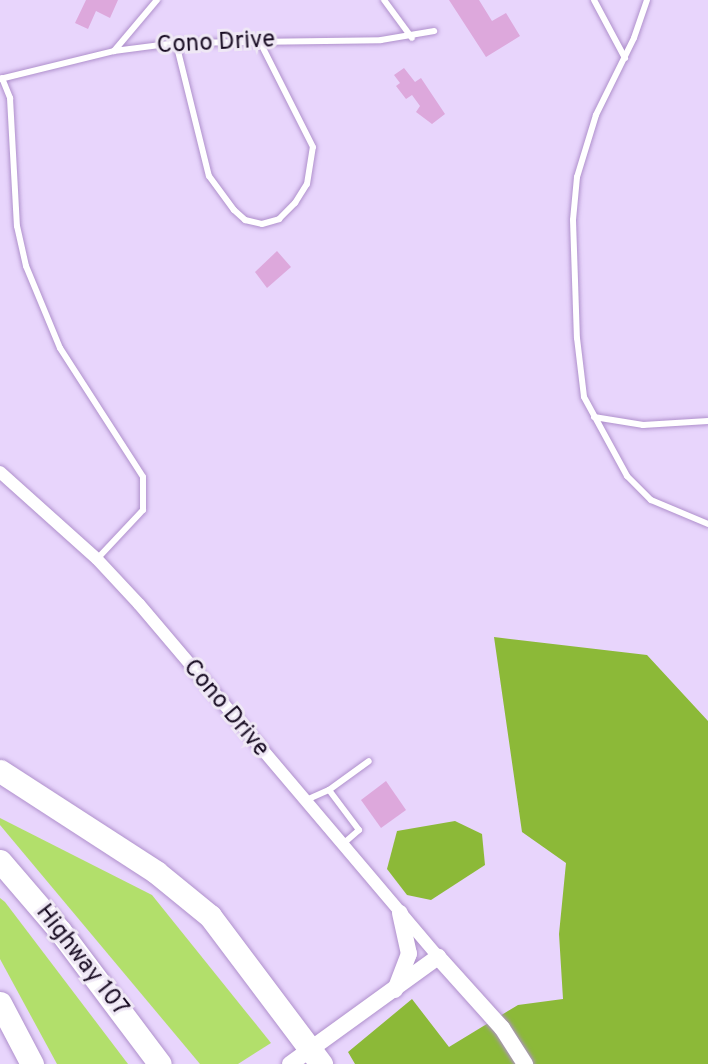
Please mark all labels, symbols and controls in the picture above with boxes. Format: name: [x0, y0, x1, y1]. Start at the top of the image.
street label: Cono Drive: [156, 27, 276, 61]
street label: Cono Drive: [176, 654, 274, 764]
street label: Highway 107: [29, 899, 133, 1023]

